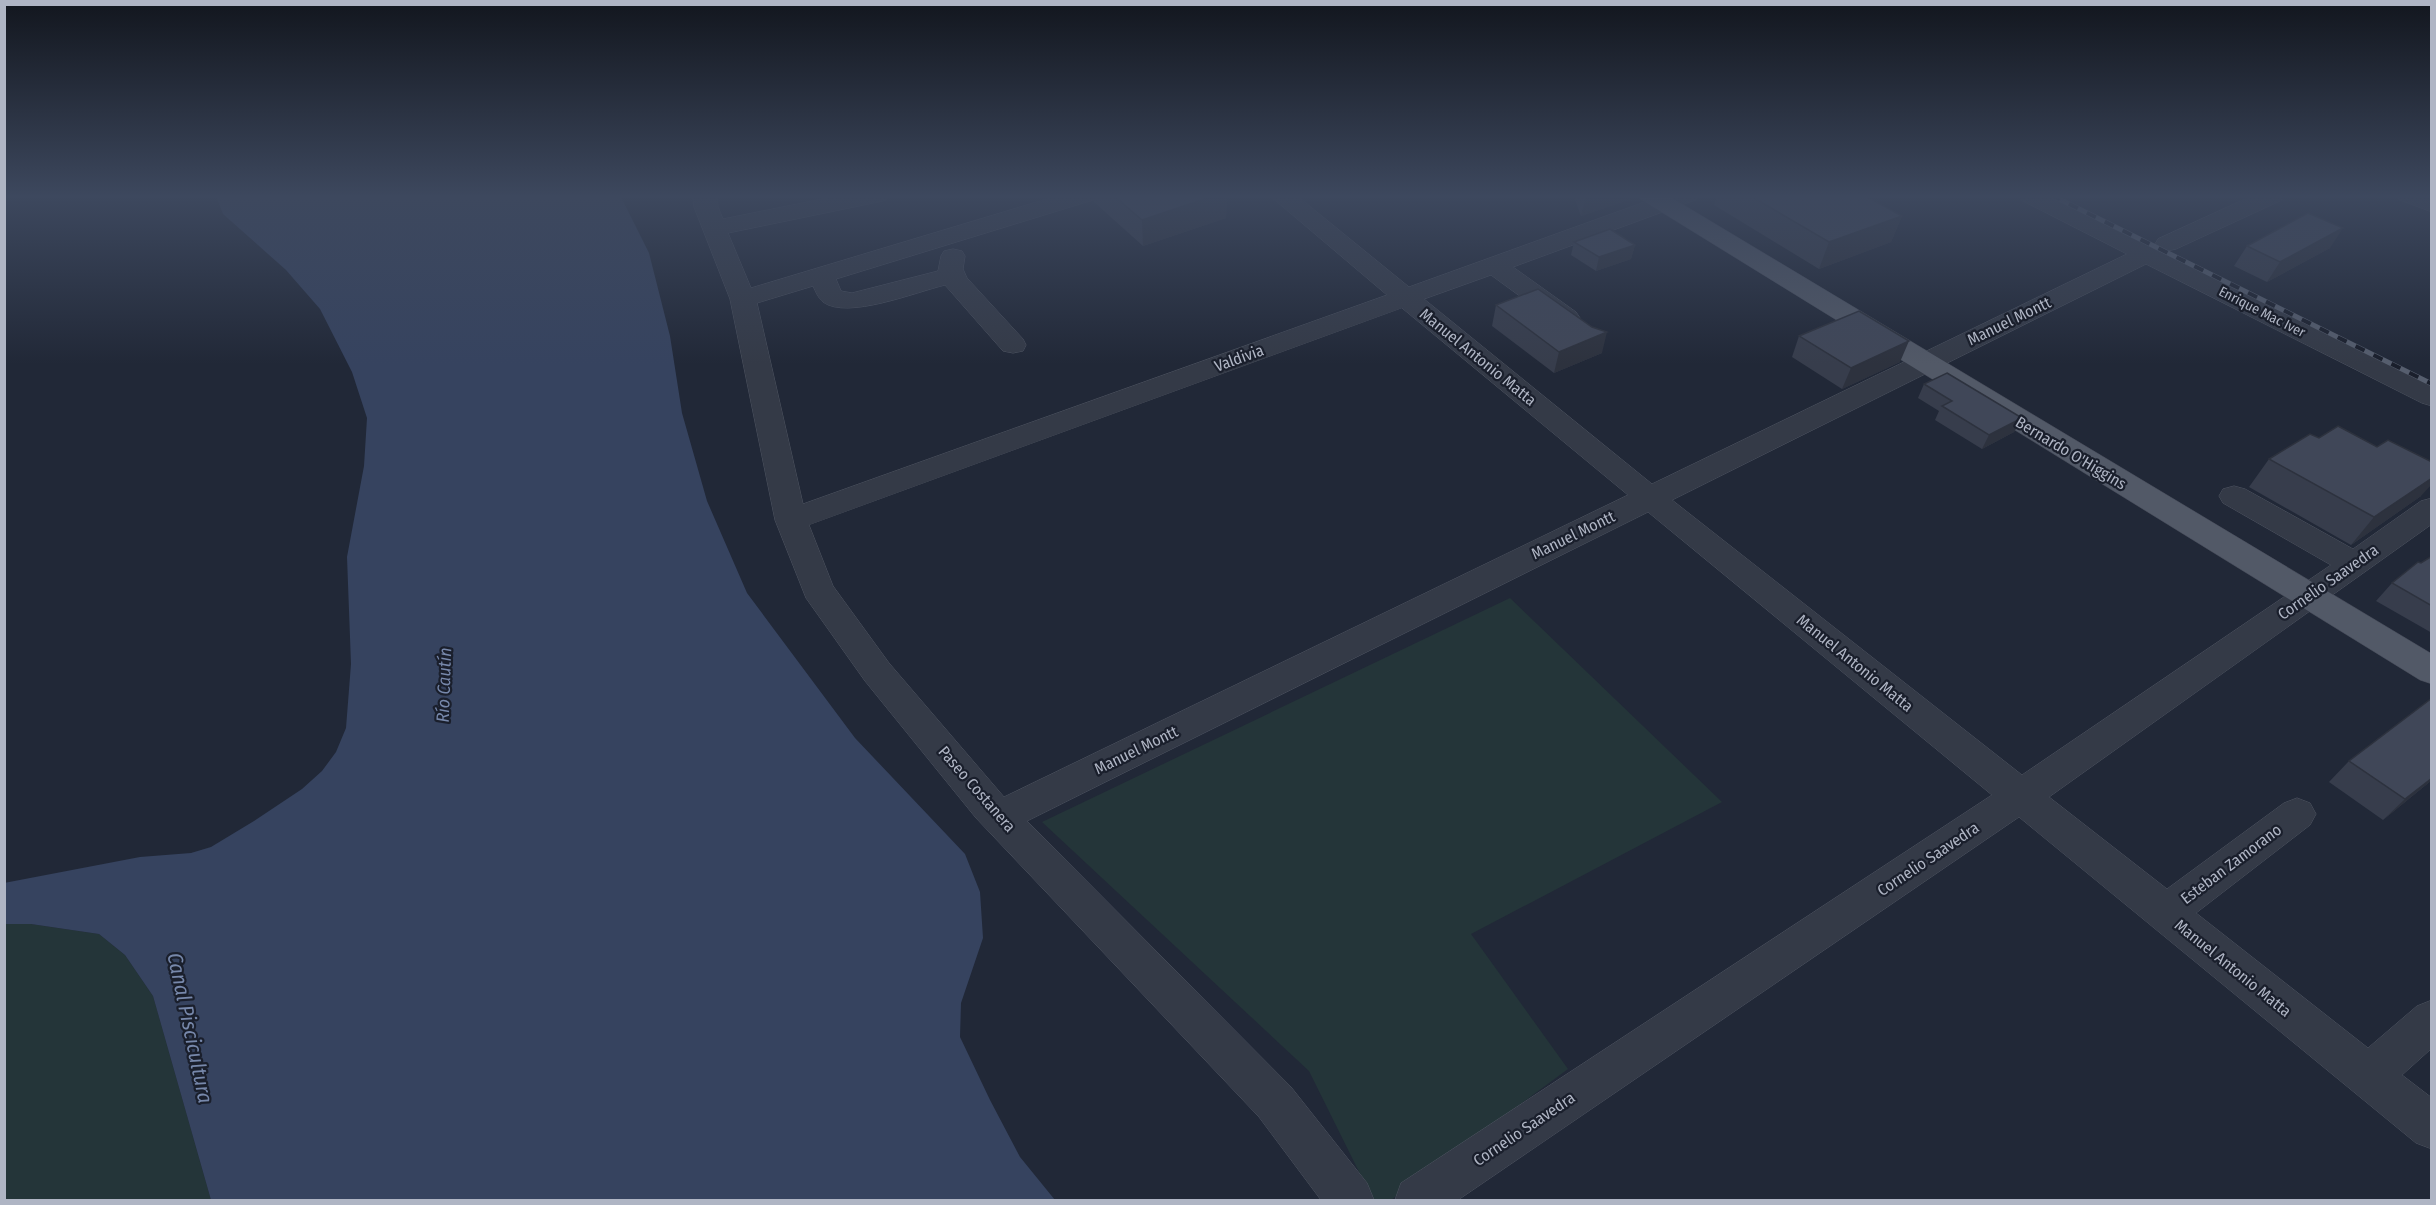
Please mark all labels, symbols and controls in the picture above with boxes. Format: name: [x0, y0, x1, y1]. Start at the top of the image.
street label: Enrique Mac Iver: [2216, 283, 2308, 341]
street label: Manuel Montt: [1964, 292, 2055, 349]
street label: Manuel Antonio Matta: [1416, 304, 1540, 410]
street label: Valdivia: [1212, 340, 1266, 376]
street label: Bernardo O'Higgins: [2012, 412, 2130, 494]
street label: Manuel Montt: [1528, 506, 1619, 563]
street label: Cornelio Saavedra: [2274, 540, 2382, 624]
street label: Manuel Antonio Matta: [1793, 610, 1917, 716]
water label: Río Cautín: [432, 647, 456, 723]
street label: Manuel Montt: [1091, 721, 1182, 778]
street label: Paseo Costanera: [935, 742, 1020, 836]
street label: Cornelio Saavedra: [1874, 818, 1982, 900]
street label: Esteban Zamorano: [2177, 820, 2285, 908]
street label: Manuel Antonio Matta: [2171, 915, 2295, 1021]
water label: Canal Piscicultura: [161, 950, 219, 1106]
street label: Cornelio Saavedra: [1470, 1088, 1578, 1170]

